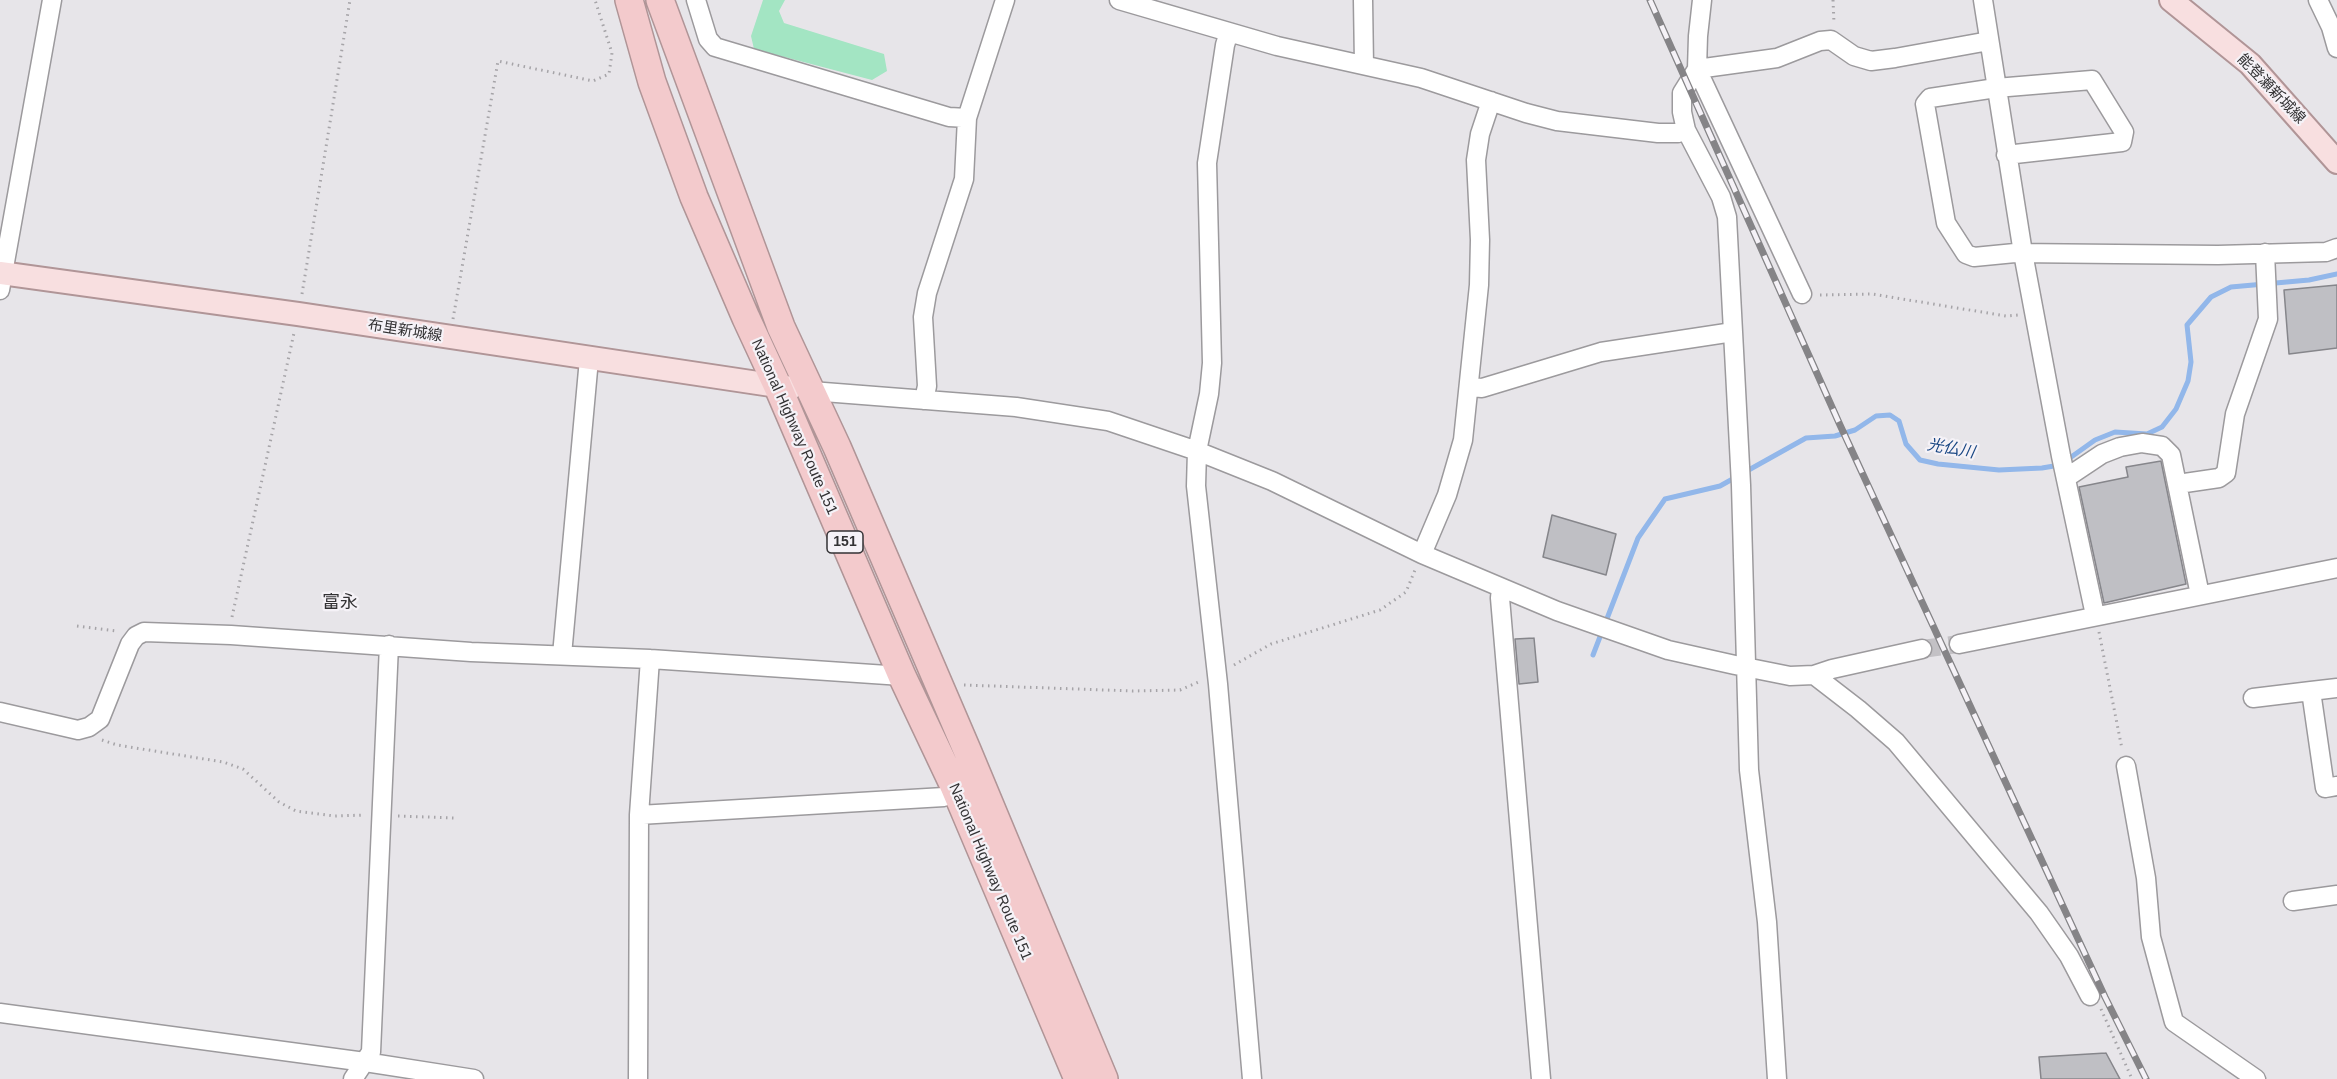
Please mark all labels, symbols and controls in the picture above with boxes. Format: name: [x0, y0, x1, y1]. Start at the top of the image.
street label: 能登瀬新城線: [2233, 50, 2309, 128]
street label: 布里新城線: [367, 316, 443, 346]
street label: National Highway Route 151: [747, 337, 841, 517]
water label: 光仏川: [1926, 435, 1976, 463]
road number: 151: [827, 531, 863, 553]
district label: 富永: [322, 592, 358, 614]
street label: National Highway Route 151: [945, 781, 1035, 963]

